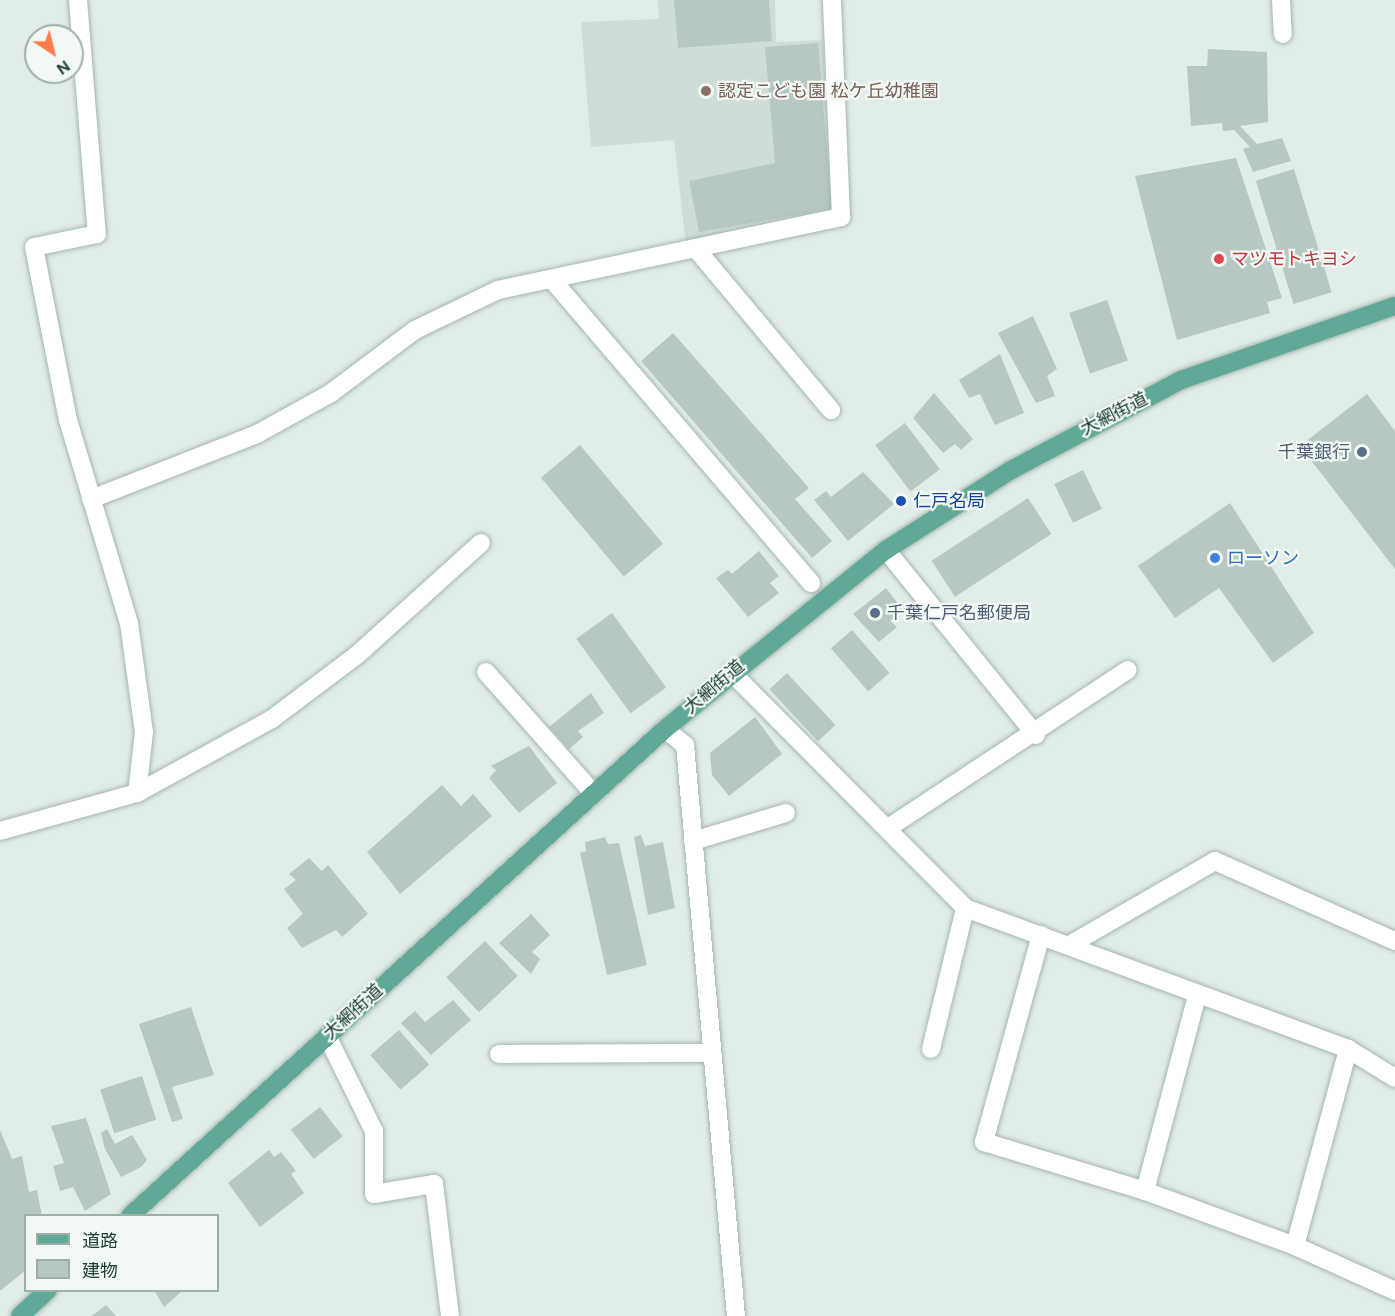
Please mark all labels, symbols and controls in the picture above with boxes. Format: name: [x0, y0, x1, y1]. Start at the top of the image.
north arrow: [24, 24, 84, 84]
text: N: [53, 56, 74, 79]
place label: 認定こども園 松ケ丘幼稚園: [718, 80, 939, 102]
marker: 認定こども園 松ケ丘幼稚園: [699, 84, 713, 98]
place label: マツモトキヨシ: [1231, 248, 1357, 270]
marker: マツモトキヨシ: [1212, 252, 1226, 266]
street label: 大網街道: [1077, 388, 1151, 440]
place label: 千葉銀行: [1278, 441, 1350, 463]
marker: 千葉銀行: [1355, 445, 1369, 459]
place label: 仁戸名局: [913, 490, 985, 512]
marker: 仁戸名局: [894, 494, 908, 508]
place label: ローソン: [1227, 547, 1299, 569]
marker: ローソン: [1208, 551, 1222, 565]
place label: 千葉仁戸名郵便局: [887, 602, 1031, 624]
marker: 千葉仁戸名郵便局: [868, 606, 882, 620]
street label: 大網街道: [679, 656, 749, 718]
street label: 大網街道: [319, 980, 387, 1044]
legend: [24, 1214, 219, 1292]
text: 道路: [82, 1229, 118, 1253]
text: 建物: [82, 1259, 118, 1283]

